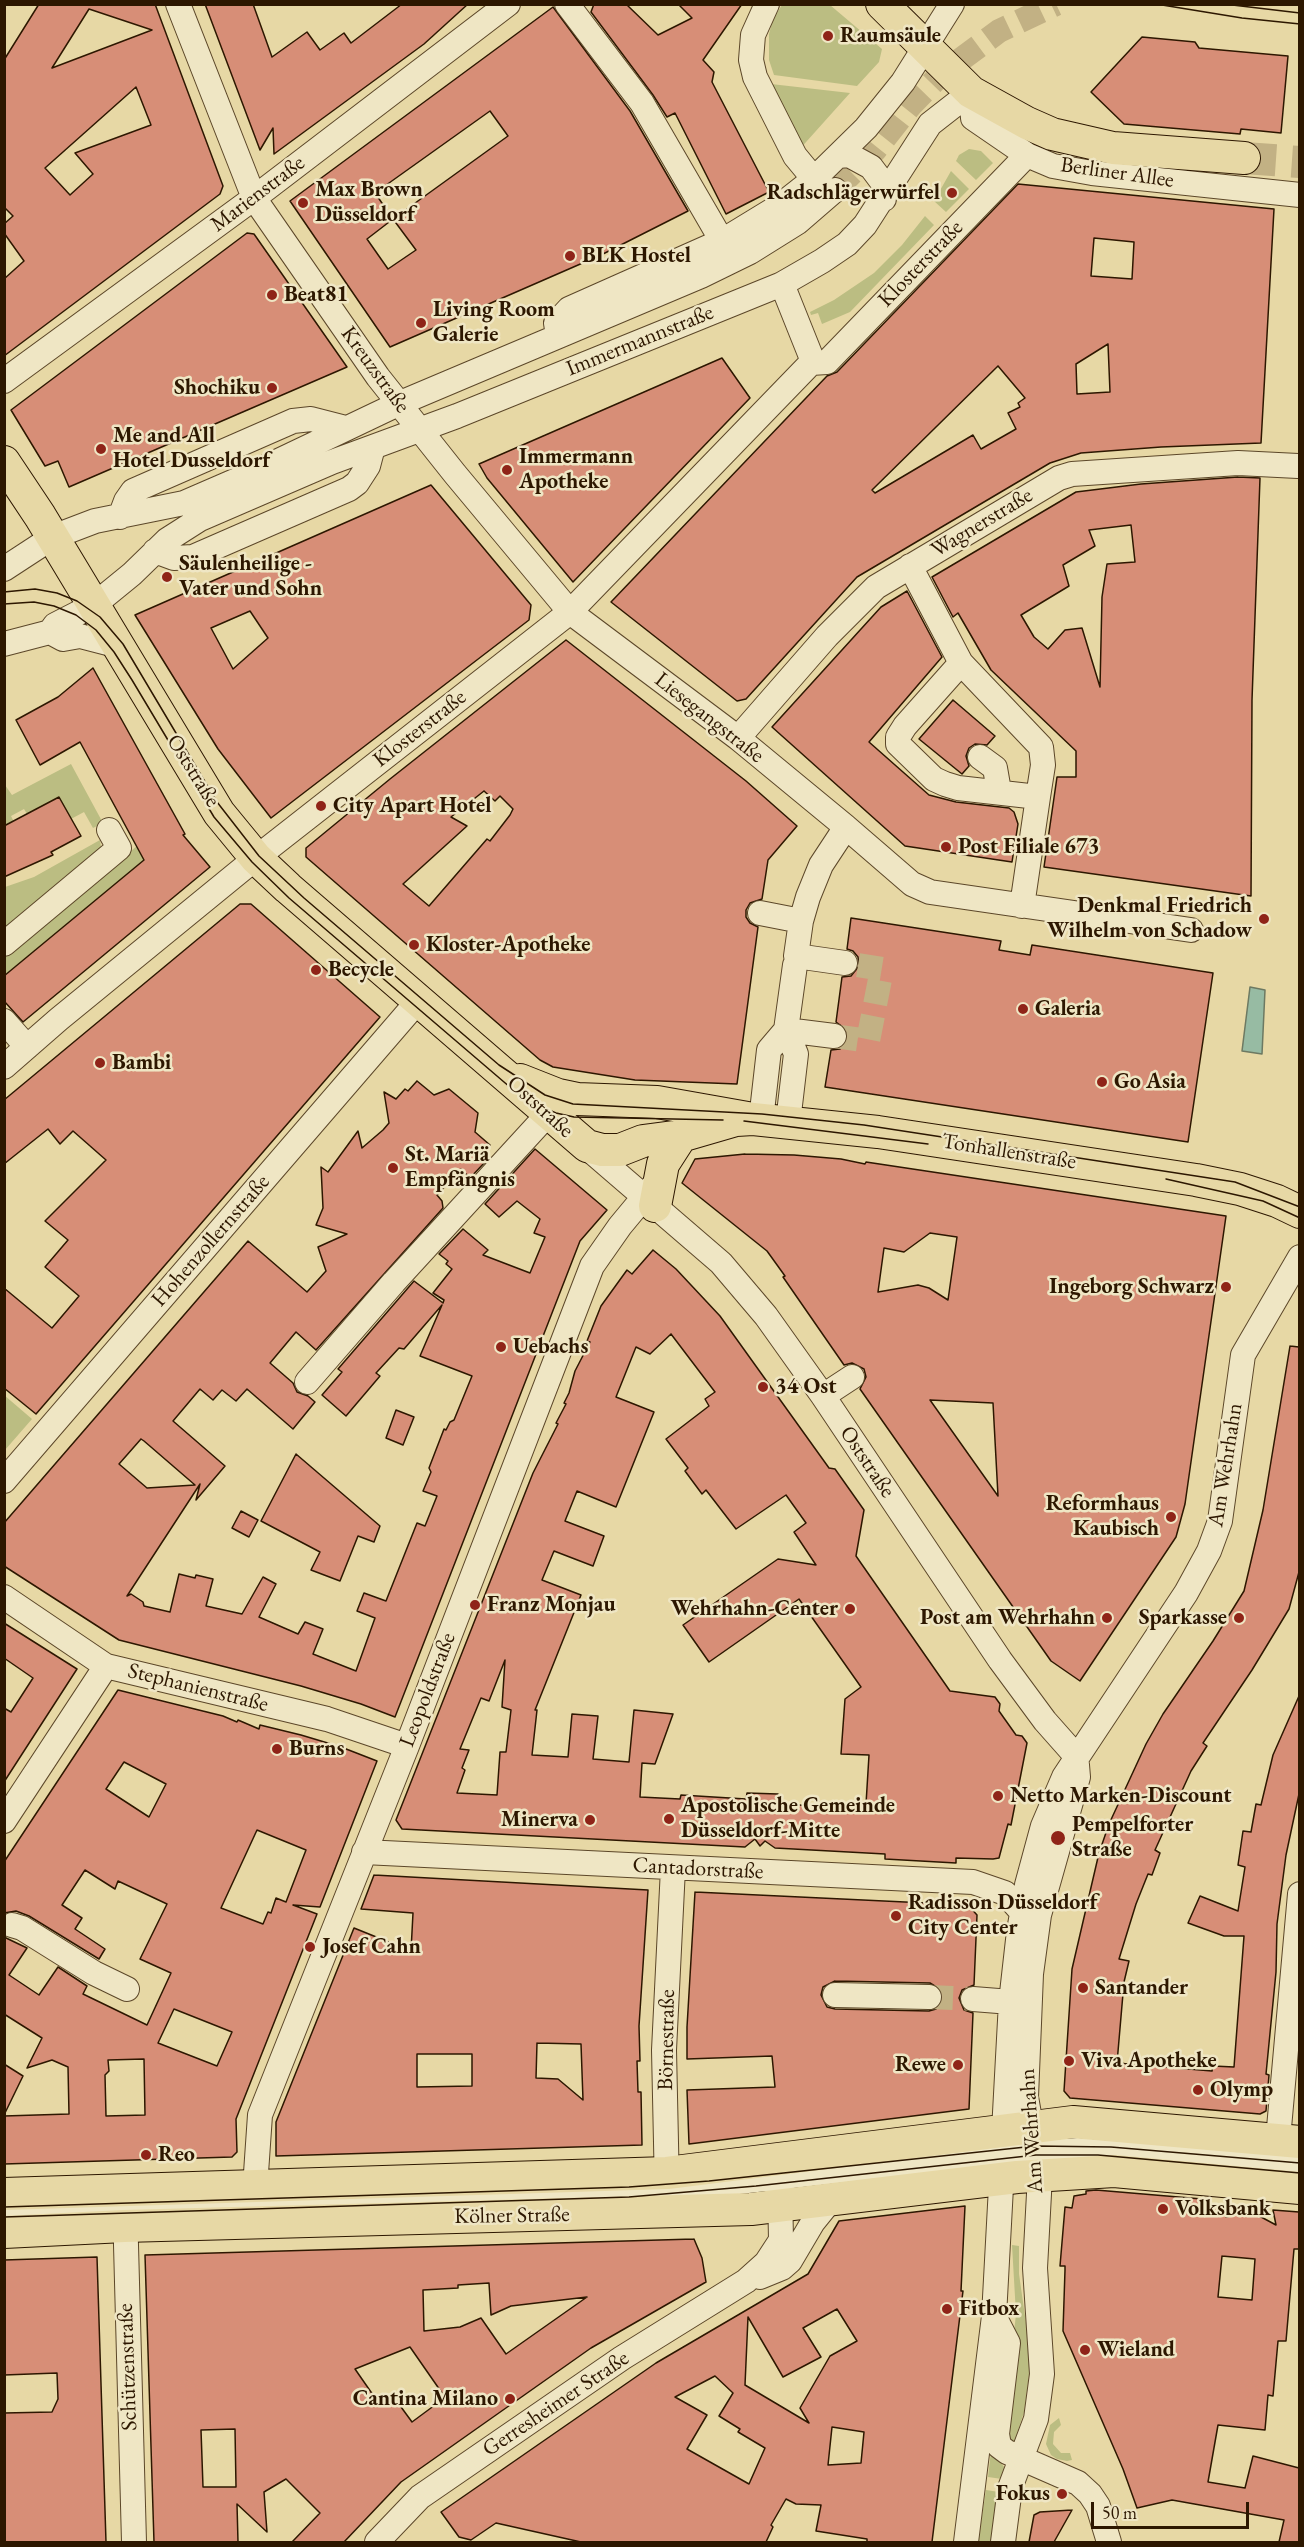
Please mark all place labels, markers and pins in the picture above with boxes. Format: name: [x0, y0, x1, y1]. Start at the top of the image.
place label: Raumsäule: [840, 23, 941, 49]
marker: Raumsäule: [821, 29, 835, 43]
place label: Max Brown Düsseldorf: [315, 177, 423, 228]
place label: Radschlägerwürfel: [767, 180, 940, 206]
marker: Radschlägerwürfel: [945, 186, 959, 200]
marker: Max Brown Düsseldorf: [296, 196, 310, 210]
place label: BLK Hostel: [582, 243, 691, 269]
marker: BLK Hostel: [563, 249, 577, 263]
place label: Beat81: [284, 282, 348, 308]
marker: Beat81: [265, 288, 279, 302]
place label: Living Room Galerie: [433, 297, 555, 348]
marker: Living Room Galerie: [414, 316, 428, 330]
place label: Shochiku: [174, 375, 260, 401]
marker: Shochiku: [265, 381, 279, 395]
place label: Me and All Hotel Dusseldorf: [113, 423, 270, 475]
marker: Me and All Hotel Dusseldorf: [94, 442, 108, 456]
place label: Immermann Apotheke: [519, 444, 633, 496]
marker: Immermann Apotheke: [500, 463, 514, 477]
place label: Säulenheilige - Vater und Sohn: [179, 551, 322, 602]
marker: Säulenheilige - Vater und Sohn: [160, 570, 174, 584]
place label: City Apart Hotel: [333, 793, 491, 819]
marker: City Apart Hotel: [314, 799, 328, 813]
place label: Post Filiale 673: [958, 834, 1099, 860]
marker: Post Filiale 673: [939, 840, 953, 854]
place label: Denkmal Friedrich Wilhelm von Schadow: [1047, 893, 1252, 944]
marker: Denkmal Friedrich Wilhelm von Schadow: [1257, 912, 1271, 926]
place label: Kloster-Apotheke: [426, 932, 590, 958]
marker: Kloster-Apotheke: [407, 938, 421, 952]
place label: Becycle: [328, 957, 394, 983]
marker: Becycle: [309, 963, 323, 977]
place label: Galeria: [1035, 996, 1101, 1022]
marker: Galeria: [1016, 1002, 1030, 1016]
place label: Bambi: [112, 1050, 171, 1076]
marker: Bambi: [93, 1056, 107, 1070]
place label: Go Asia: [1114, 1069, 1186, 1095]
marker: Go Asia: [1095, 1075, 1109, 1089]
place label: St. Mariä Empfängnis: [405, 1142, 515, 1194]
marker: St. Mariä Empfängnis: [386, 1161, 400, 1175]
place label: Ingeborg Schwarz: [1049, 1274, 1214, 1300]
marker: Ingeborg Schwarz: [1219, 1280, 1233, 1294]
place label: Uebachs: [513, 1334, 588, 1360]
marker: Uebachs: [494, 1340, 508, 1354]
place label: 34 Ost: [775, 1374, 836, 1400]
marker: 34 Ost: [756, 1380, 770, 1394]
place label: Reformhaus Kaubisch: [1046, 1491, 1159, 1542]
marker: Reformhaus Kaubisch: [1164, 1510, 1178, 1524]
place label: Franz Monjau: [487, 1592, 616, 1618]
place label: Wehrhahn-Center: [671, 1596, 838, 1622]
marker: Franz Monjau: [468, 1598, 482, 1612]
marker: Wehrhahn-Center: [843, 1602, 857, 1616]
place label: Post am Wehrhahn: [920, 1605, 1095, 1631]
place label: Sparkasse: [1139, 1605, 1227, 1631]
marker: Post am Wehrhahn: [1100, 1611, 1114, 1625]
marker: Sparkasse: [1232, 1611, 1246, 1625]
place label: Burns: [289, 1736, 344, 1762]
marker: Burns: [270, 1742, 284, 1756]
place label: Netto Marken-Discount: [1010, 1783, 1232, 1809]
marker: Netto Marken-Discount: [991, 1789, 1005, 1803]
place label: Apostolische Gemeinde Düsseldorf-Mitte: [681, 1793, 895, 1844]
place label: Minerva: [501, 1807, 578, 1833]
marker: Apostolische Gemeinde Düsseldorf-Mitte: [662, 1812, 676, 1826]
place label: Pempelforter Straße: [1072, 1812, 1193, 1864]
marker: Minerva: [583, 1813, 597, 1827]
marker: Pempelforter Straße: [1049, 1829, 1067, 1847]
place label: Radisson Düsseldorf City Center: [908, 1890, 1097, 1942]
marker: Radisson Düsseldorf City Center: [889, 1909, 903, 1923]
place label: Josef Cahn: [322, 1934, 421, 1960]
marker: Josef Cahn: [303, 1940, 317, 1954]
place label: Santander: [1095, 1975, 1188, 2001]
marker: Santander: [1076, 1981, 1090, 1995]
place label: Viva Apotheke: [1081, 2048, 1217, 2074]
place label: Rewe: [895, 2052, 946, 2078]
marker: Viva Apotheke: [1062, 2054, 1076, 2068]
marker: Rewe: [951, 2058, 965, 2072]
place label: Olymp: [1210, 2077, 1273, 2103]
marker: Olymp: [1191, 2083, 1205, 2097]
place label: Reo: [158, 2142, 195, 2168]
marker: Reo: [139, 2148, 153, 2162]
place label: Volksbank: [1175, 2196, 1271, 2222]
marker: Volksbank: [1156, 2202, 1170, 2216]
place label: Fitbox: [959, 2296, 1019, 2322]
marker: Fitbox: [940, 2302, 954, 2316]
place label: Wieland: [1097, 2337, 1175, 2363]
marker: Wieland: [1078, 2343, 1092, 2357]
place label: Cantina Milano: [353, 2386, 498, 2412]
marker: Cantina Milano: [503, 2392, 517, 2406]
place label: Fokus: [996, 2481, 1050, 2507]
marker: Fokus: [1055, 2487, 1069, 2501]

